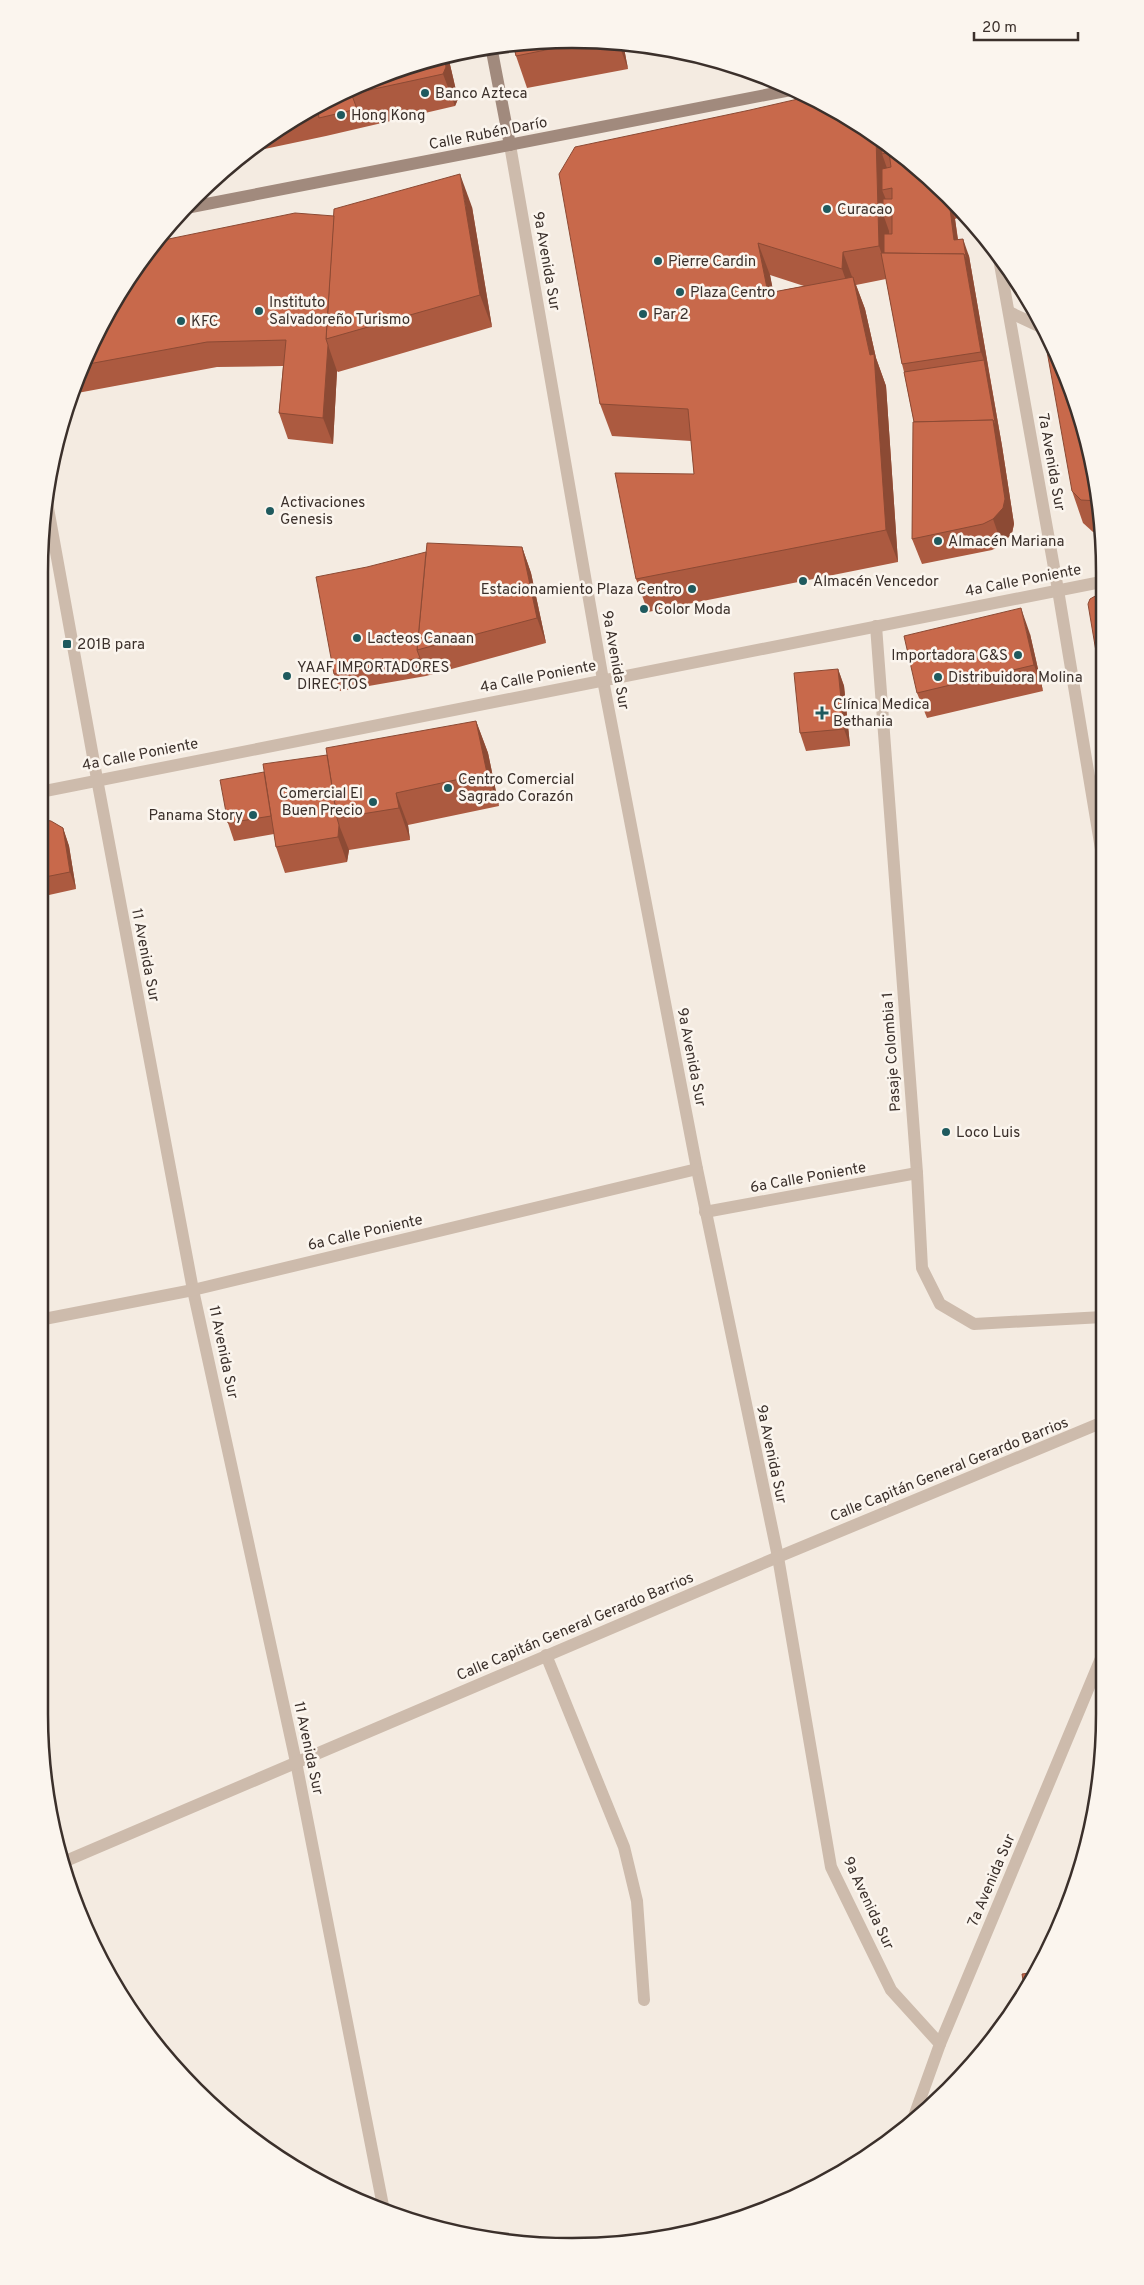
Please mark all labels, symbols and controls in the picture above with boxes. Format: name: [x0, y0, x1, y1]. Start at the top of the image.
scale bar: [974, 10, 1078, 42]
text: 20 m: [982, 19, 1017, 38]
place label: Banco Azteca: [435, 85, 528, 104]
marker: Banco Azteca: [419, 87, 431, 99]
place label: Hong Kong: [351, 107, 425, 126]
marker: Hong Kong: [335, 109, 347, 121]
street label: Calle Rubén Darío: [428, 114, 549, 155]
place label: Curacao: [837, 201, 893, 220]
marker: Curacao: [821, 203, 833, 215]
street label: 9a Avenida Sur: [527, 210, 564, 313]
place label: Pierre Cardin: [668, 253, 756, 272]
marker: Pierre Cardin: [652, 255, 664, 267]
place label: Plaza Centro: [690, 284, 775, 303]
marker: Plaza Centro: [674, 286, 686, 298]
place label: Instituto Salvadoreño Turismo: [269, 294, 410, 330]
marker: Instituto Salvadoreño Turismo: [253, 305, 265, 317]
place label: Par 2: [653, 306, 689, 325]
marker: Par 2: [637, 308, 649, 320]
place label: KFC: [191, 313, 219, 332]
marker: KFC: [175, 315, 187, 327]
street label: 7a Avenida Sur: [1033, 412, 1068, 513]
place label: Activaciones Genesis: [280, 494, 365, 530]
marker: Activaciones Genesis: [264, 505, 276, 517]
place label: Almacén Mariana: [948, 533, 1064, 552]
marker: Almacén Mariana: [932, 535, 944, 547]
street label: 4a Calle Poniente: [964, 561, 1083, 602]
place label: Almacén Vencedor: [813, 573, 939, 592]
marker: Almacén Vencedor: [797, 575, 809, 587]
place label: Estacionamiento Plaza Centro: [481, 581, 682, 600]
marker: Estacionamiento Plaza Centro: [686, 583, 698, 595]
place label: Color Moda: [654, 601, 731, 620]
marker: Color Moda: [638, 603, 650, 615]
street label: 9a Avenida Sur: [596, 609, 633, 712]
place label: Lacteos Canaan: [367, 630, 474, 649]
marker: Lacteos Canaan: [351, 632, 363, 644]
place label: 201B para: [77, 636, 145, 655]
marker: 201B para: [61, 638, 73, 650]
place label: Importadora G&S: [891, 647, 1008, 666]
marker: Importadora G&S: [1012, 649, 1024, 661]
street label: 4a Calle Poniente: [479, 657, 598, 698]
place label: YAAF IMPORTADORES DIRECTOS: [297, 659, 449, 695]
place label: Distribuidora Molina: [948, 669, 1083, 688]
marker: YAAF IMPORTADORES DIRECTOS: [281, 670, 293, 682]
marker: Distribuidora Molina: [932, 671, 944, 683]
place label: Clínica Medica Bethania: [833, 696, 929, 732]
marker: Clínica Medica Bethania: [815, 706, 829, 720]
street label: 4a Calle Poniente: [81, 735, 200, 776]
place label: Centro Comercial Sagrado Corazón: [458, 771, 574, 807]
marker: Centro Comercial Sagrado Corazón: [442, 782, 454, 794]
place label: Comercial El Buen Precio: [279, 785, 363, 821]
marker: Comercial El Buen Precio: [367, 796, 379, 808]
place label: Panama Story: [148, 807, 243, 826]
marker: Panama Story: [247, 809, 259, 821]
street label: 11 Avenida Sur: [126, 907, 163, 1004]
street label: Pasaje Colombia 1: [879, 991, 906, 1112]
street label: 9a Avenida Sur: [672, 1006, 709, 1109]
place label: Loco Luis: [956, 1124, 1020, 1143]
marker: Loco Luis: [940, 1126, 952, 1138]
street label: 6a Calle Poniente: [749, 1159, 868, 1198]
street label: 6a Calle Poniente: [306, 1211, 425, 1256]
street label: 11 Avenida Sur: [203, 1304, 242, 1401]
street label: 9a Avenida Sur: [751, 1403, 790, 1506]
street label: Calle Capitán General Gerardo Barrios: [828, 1414, 1072, 1527]
street label: Calle Capitán General Gerardo Barrios: [454, 1569, 697, 1686]
street label: 11 Avenida Sur: [288, 1700, 327, 1797]
street label: 7a Avenida Sur: [964, 1831, 1021, 1930]
street label: 9a Avenida Sur: [838, 1854, 898, 1953]

